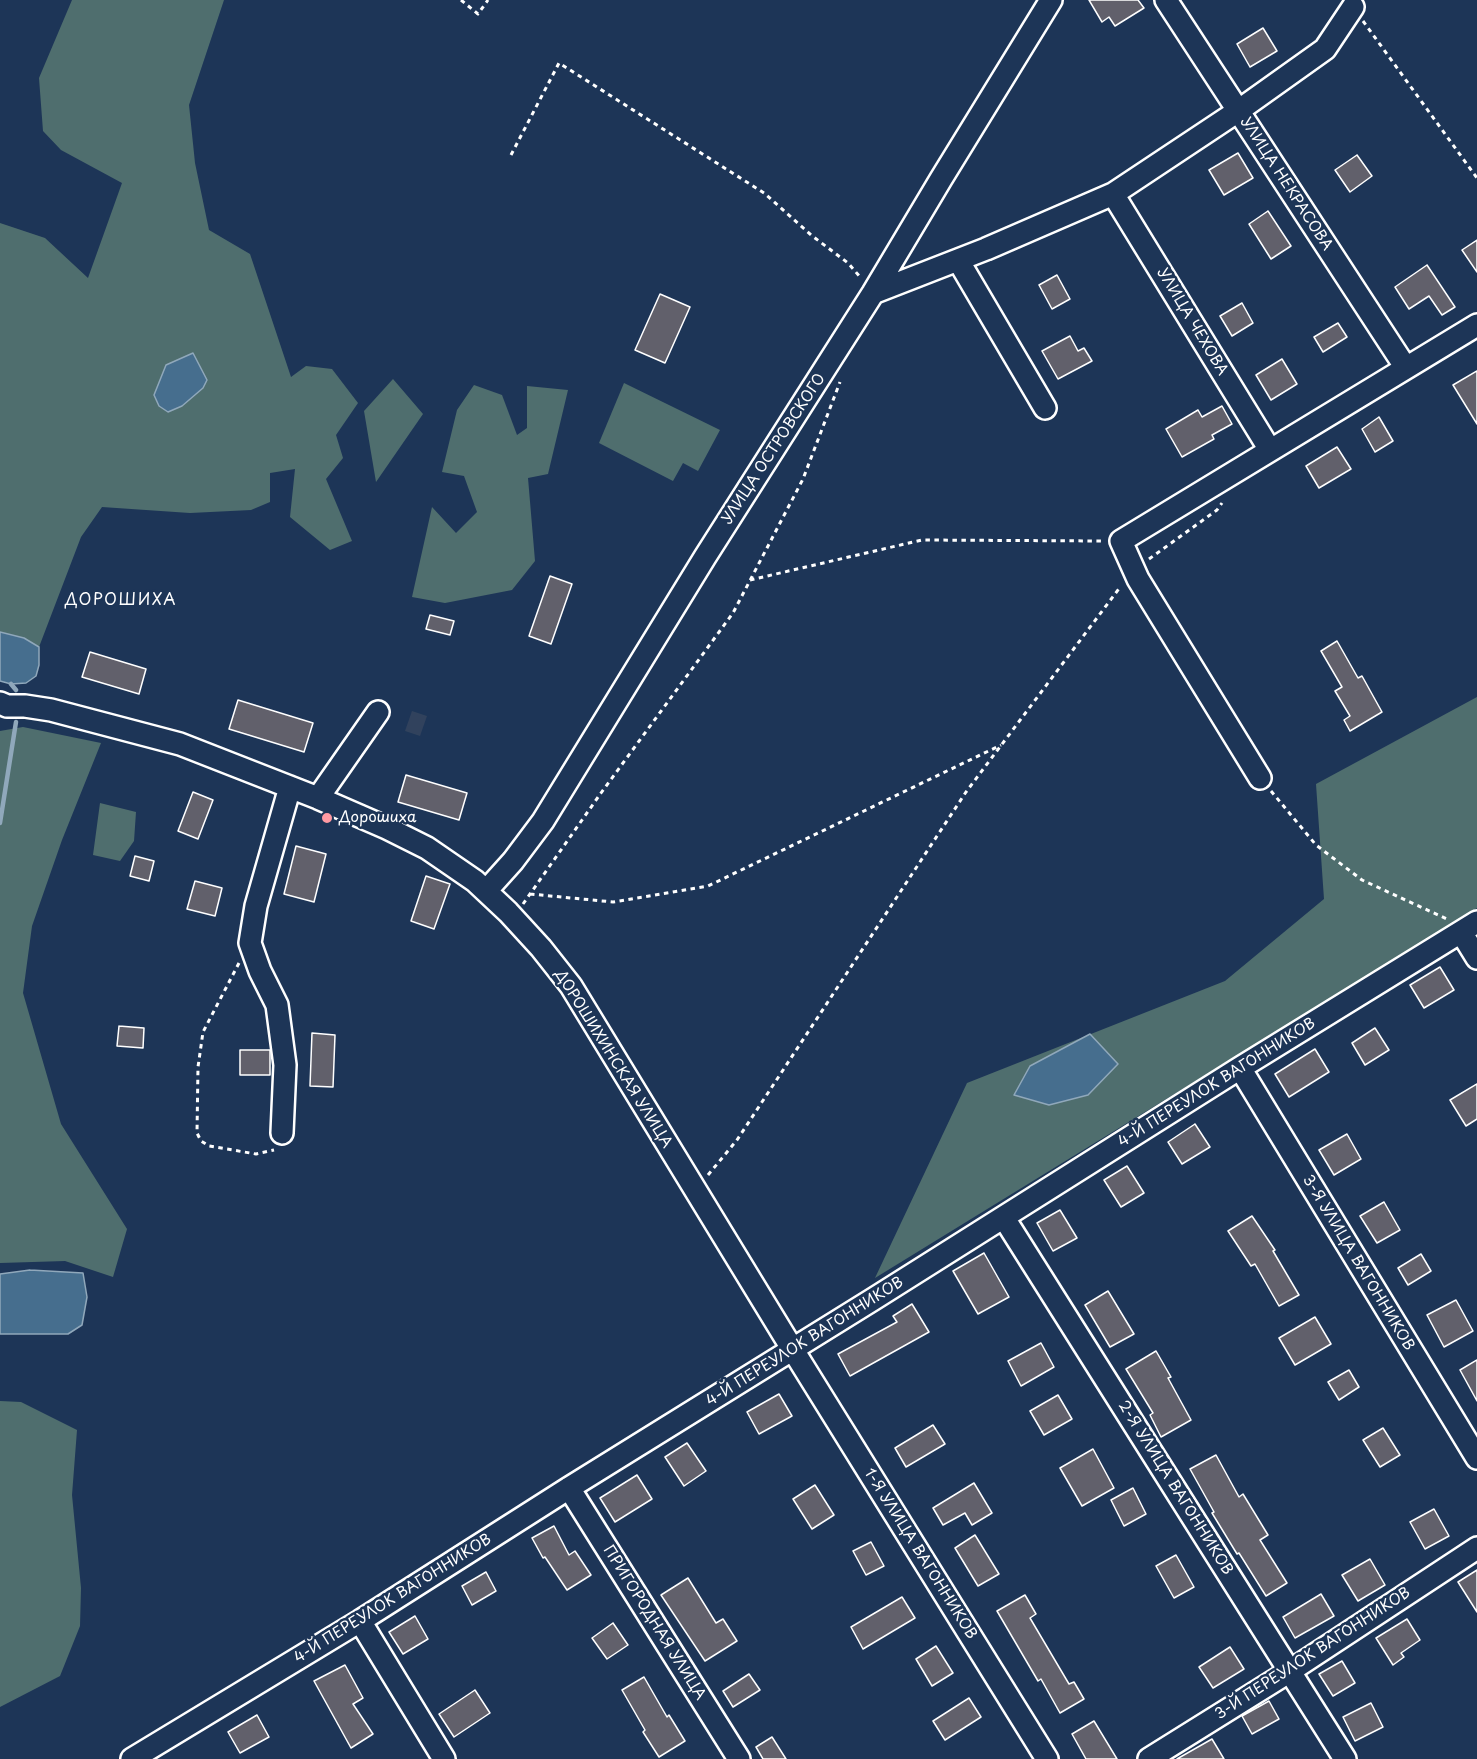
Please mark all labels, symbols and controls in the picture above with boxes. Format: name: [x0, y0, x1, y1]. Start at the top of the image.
street label: УЛИЦА НЕКРАСОВА: [1236, 114, 1336, 254]
street label: УЛИЦА ЧЕХОВА: [1153, 265, 1231, 379]
street label: УЛИЦА ОСТРОВСКОГО: [719, 370, 829, 528]
district label: ДОРОШИХА: [66, 591, 176, 611]
place label: Дорошиха: [339, 809, 416, 827]
marker: Дорошиха: [320, 811, 334, 825]
street label: ДОРОШИХИНСКАЯ УЛИЦА: [551, 966, 675, 1152]
street label: 4-Й ПЕРЕУЛОК ВАГОННИКОВ: [1115, 1015, 1319, 1151]
street label: 3-Я УЛИЦА ВАГОННИКОВ: [1298, 1172, 1418, 1354]
street label: 4-Й ПЕРЕУЛОК ВАГОННИКОВ: [703, 1274, 907, 1410]
street label: 2-Я УЛИЦА ВАГОННИКОВ: [1114, 1398, 1236, 1578]
street label: 1-Я УЛИЦА ВАГОННИКОВ: [860, 1465, 980, 1643]
street label: 4-Й ПЕРЕУЛОК ВАГОННИКОВ: [291, 1531, 495, 1667]
street label: ПРИГОРОДНАЯ УЛИЦА: [599, 1542, 709, 1704]
street label: 3-Й ПЕРЕУЛОК ВАГОННИКОВ: [1212, 1584, 1414, 1724]

